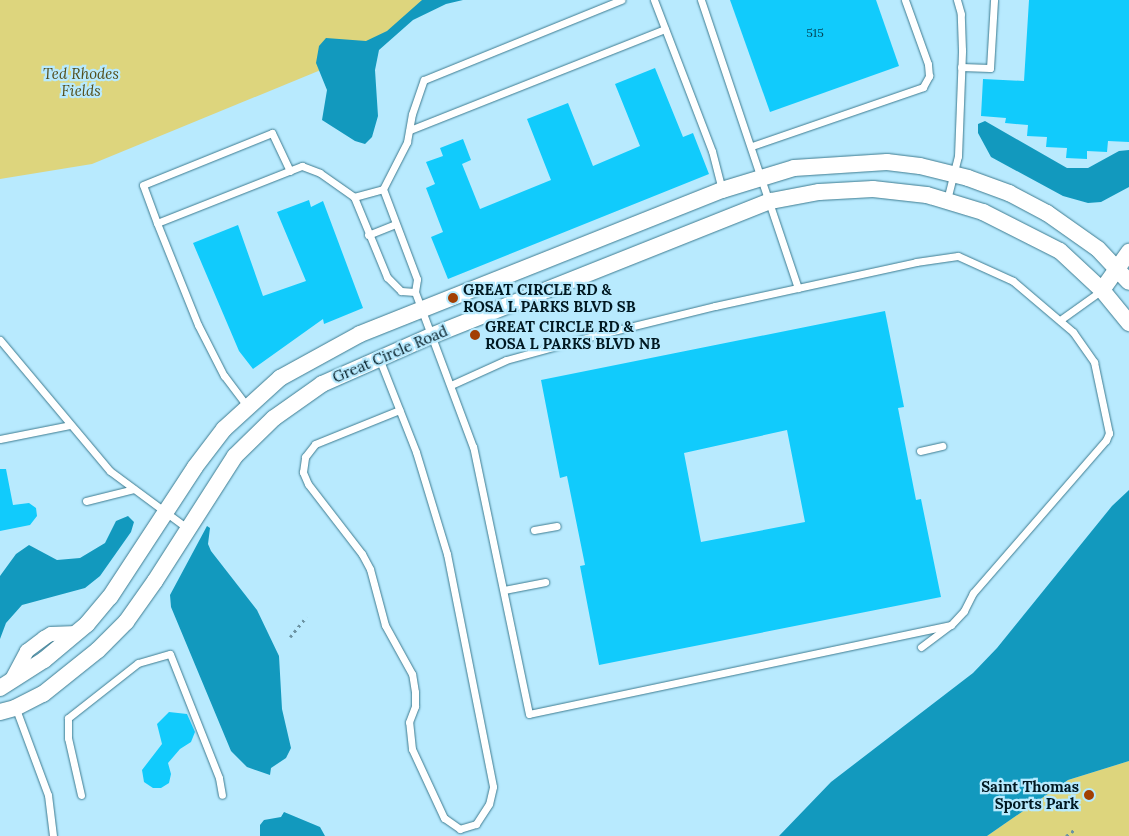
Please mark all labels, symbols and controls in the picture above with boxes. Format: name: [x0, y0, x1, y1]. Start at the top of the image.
house number: 515: [806, 26, 824, 40]
park label: Ted Rhodes Fields: [43, 64, 119, 99]
place label: GREAT CIRCLE RD & ROSA L PARKS BLVD SB: [463, 280, 636, 315]
marker: GREAT CIRCLE RD & ROSA L PARKS BLVD SB: [447, 292, 459, 304]
place label: GREAT CIRCLE RD & ROSA L PARKS BLVD NB: [485, 317, 660, 352]
street label: Great Circle Road: [330, 322, 450, 386]
marker: GREAT CIRCLE RD & ROSA L PARKS BLVD NB: [469, 329, 481, 341]
place label: Saint Thomas Sports Park: [981, 777, 1079, 812]
marker: Saint Thomas Sports Park: [1083, 789, 1095, 801]

